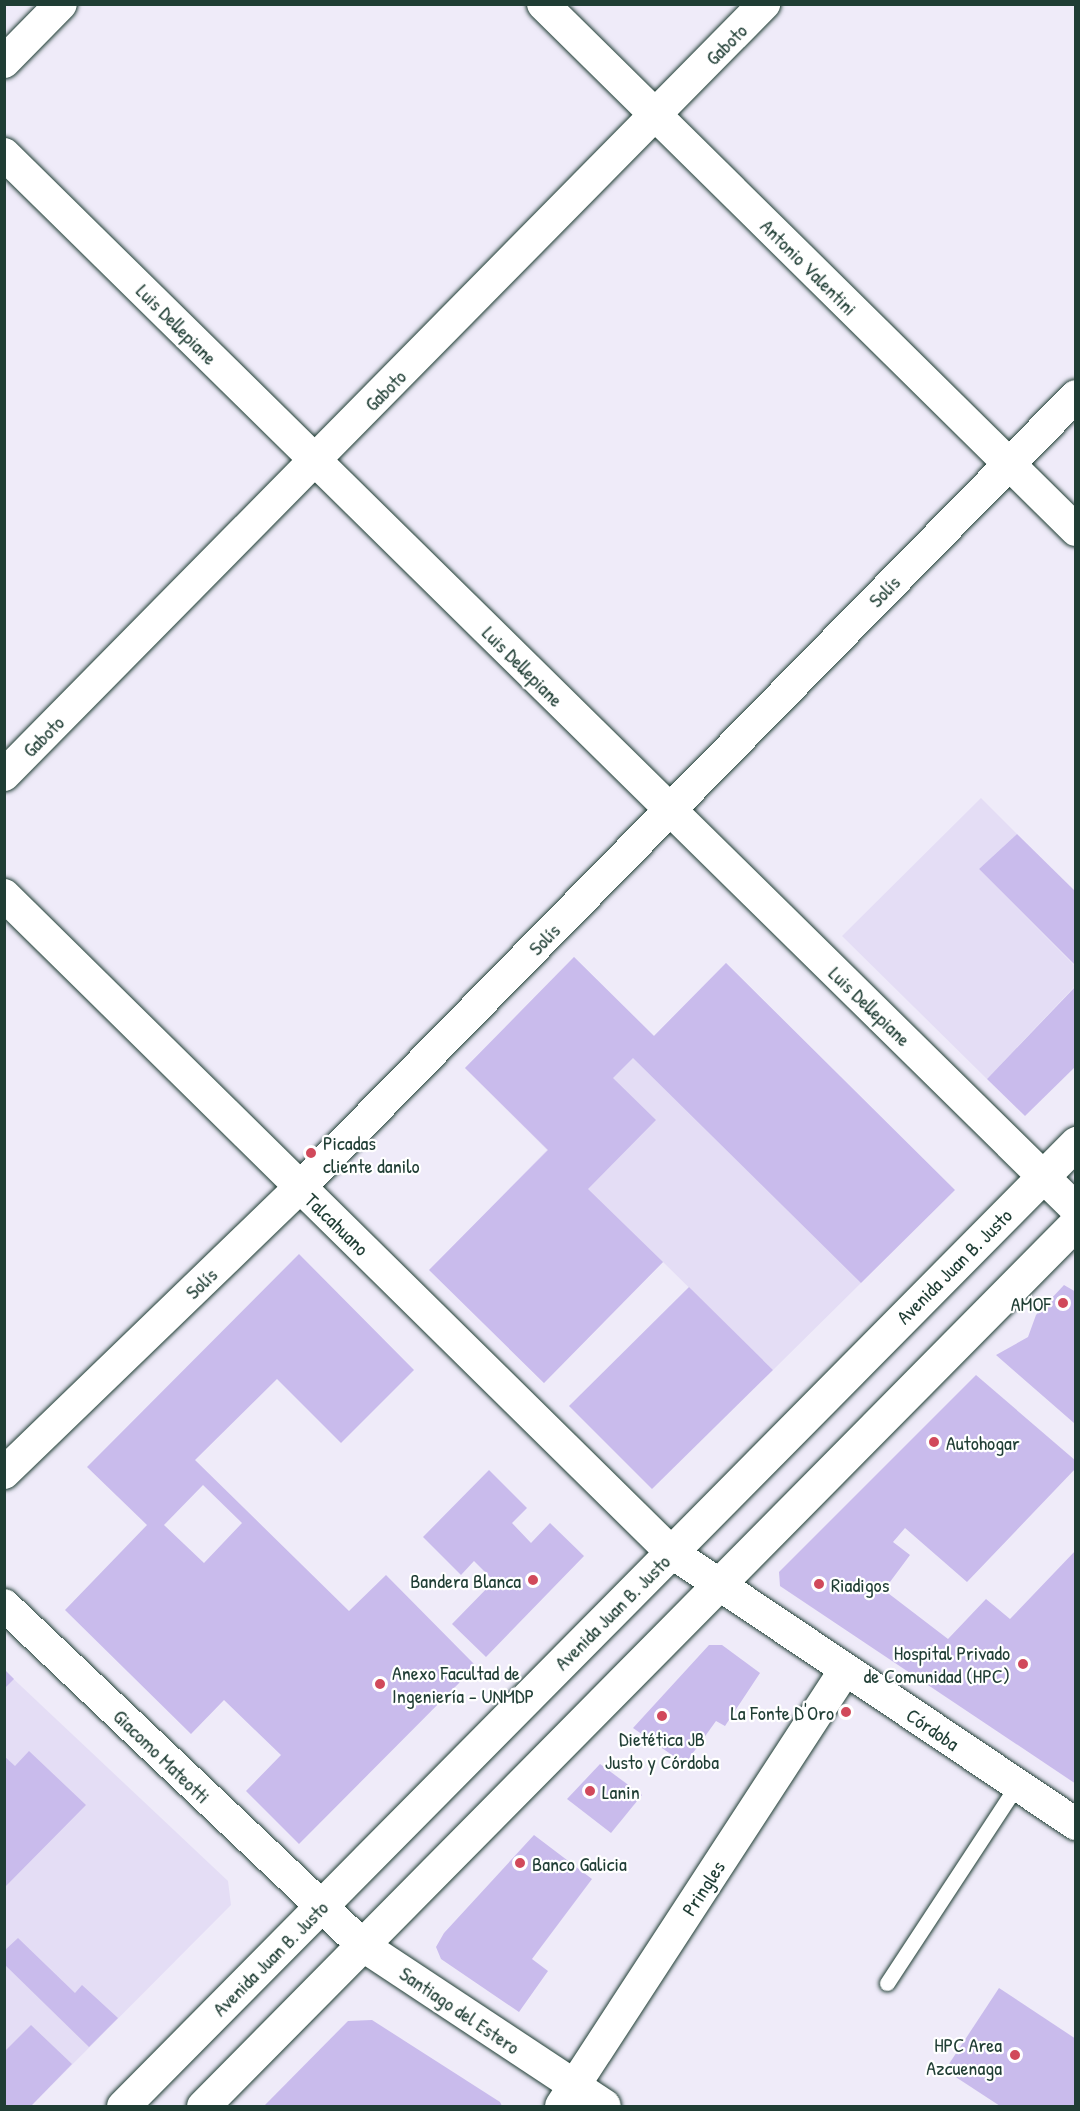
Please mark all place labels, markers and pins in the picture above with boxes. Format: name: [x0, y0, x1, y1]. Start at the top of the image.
place label: Picadas cliente danilo: [323, 1130, 420, 1177]
marker: Picadas cliente danilo: [304, 1146, 318, 1160]
place label: AMOF: [1011, 1291, 1051, 1315]
marker: AMOF: [1056, 1296, 1070, 1310]
place label: Autohogar: [946, 1430, 1020, 1454]
marker: Autohogar: [927, 1435, 941, 1449]
place label: Bandera Blanca: [410, 1568, 521, 1592]
place label: Riadigos: [831, 1572, 889, 1596]
marker: Bandera Blanca: [526, 1573, 540, 1587]
marker: Riadigos: [812, 1577, 826, 1591]
place label: Hospital Privado de Comunidad (HPC): [864, 1640, 1010, 1687]
marker: Hospital Privado de Comunidad (HPC): [1014, 1655, 1032, 1673]
place label: Anexo Facultad de Ingeniería - UNMDP: [392, 1660, 534, 1707]
marker: Anexo Facultad de Ingeniería - UNMDP: [373, 1677, 387, 1691]
place label: La Fonte D'Oro: [730, 1700, 834, 1724]
marker: La Fonte D'Oro: [839, 1705, 853, 1719]
marker: Dietética JB Justo y Córdoba: [655, 1709, 669, 1723]
place label: Dietética JB Justo y Córdoba: [605, 1726, 719, 1773]
place label: Lanin: [602, 1779, 640, 1803]
marker: Lanin: [583, 1784, 597, 1798]
place label: Banco Galicia: [532, 1851, 627, 1875]
marker: Banco Galicia: [513, 1856, 527, 1870]
place label: HPC Area Azcuenaga: [926, 2032, 1002, 2079]
marker: HPC Area Azcuenaga: [1006, 2046, 1024, 2064]

